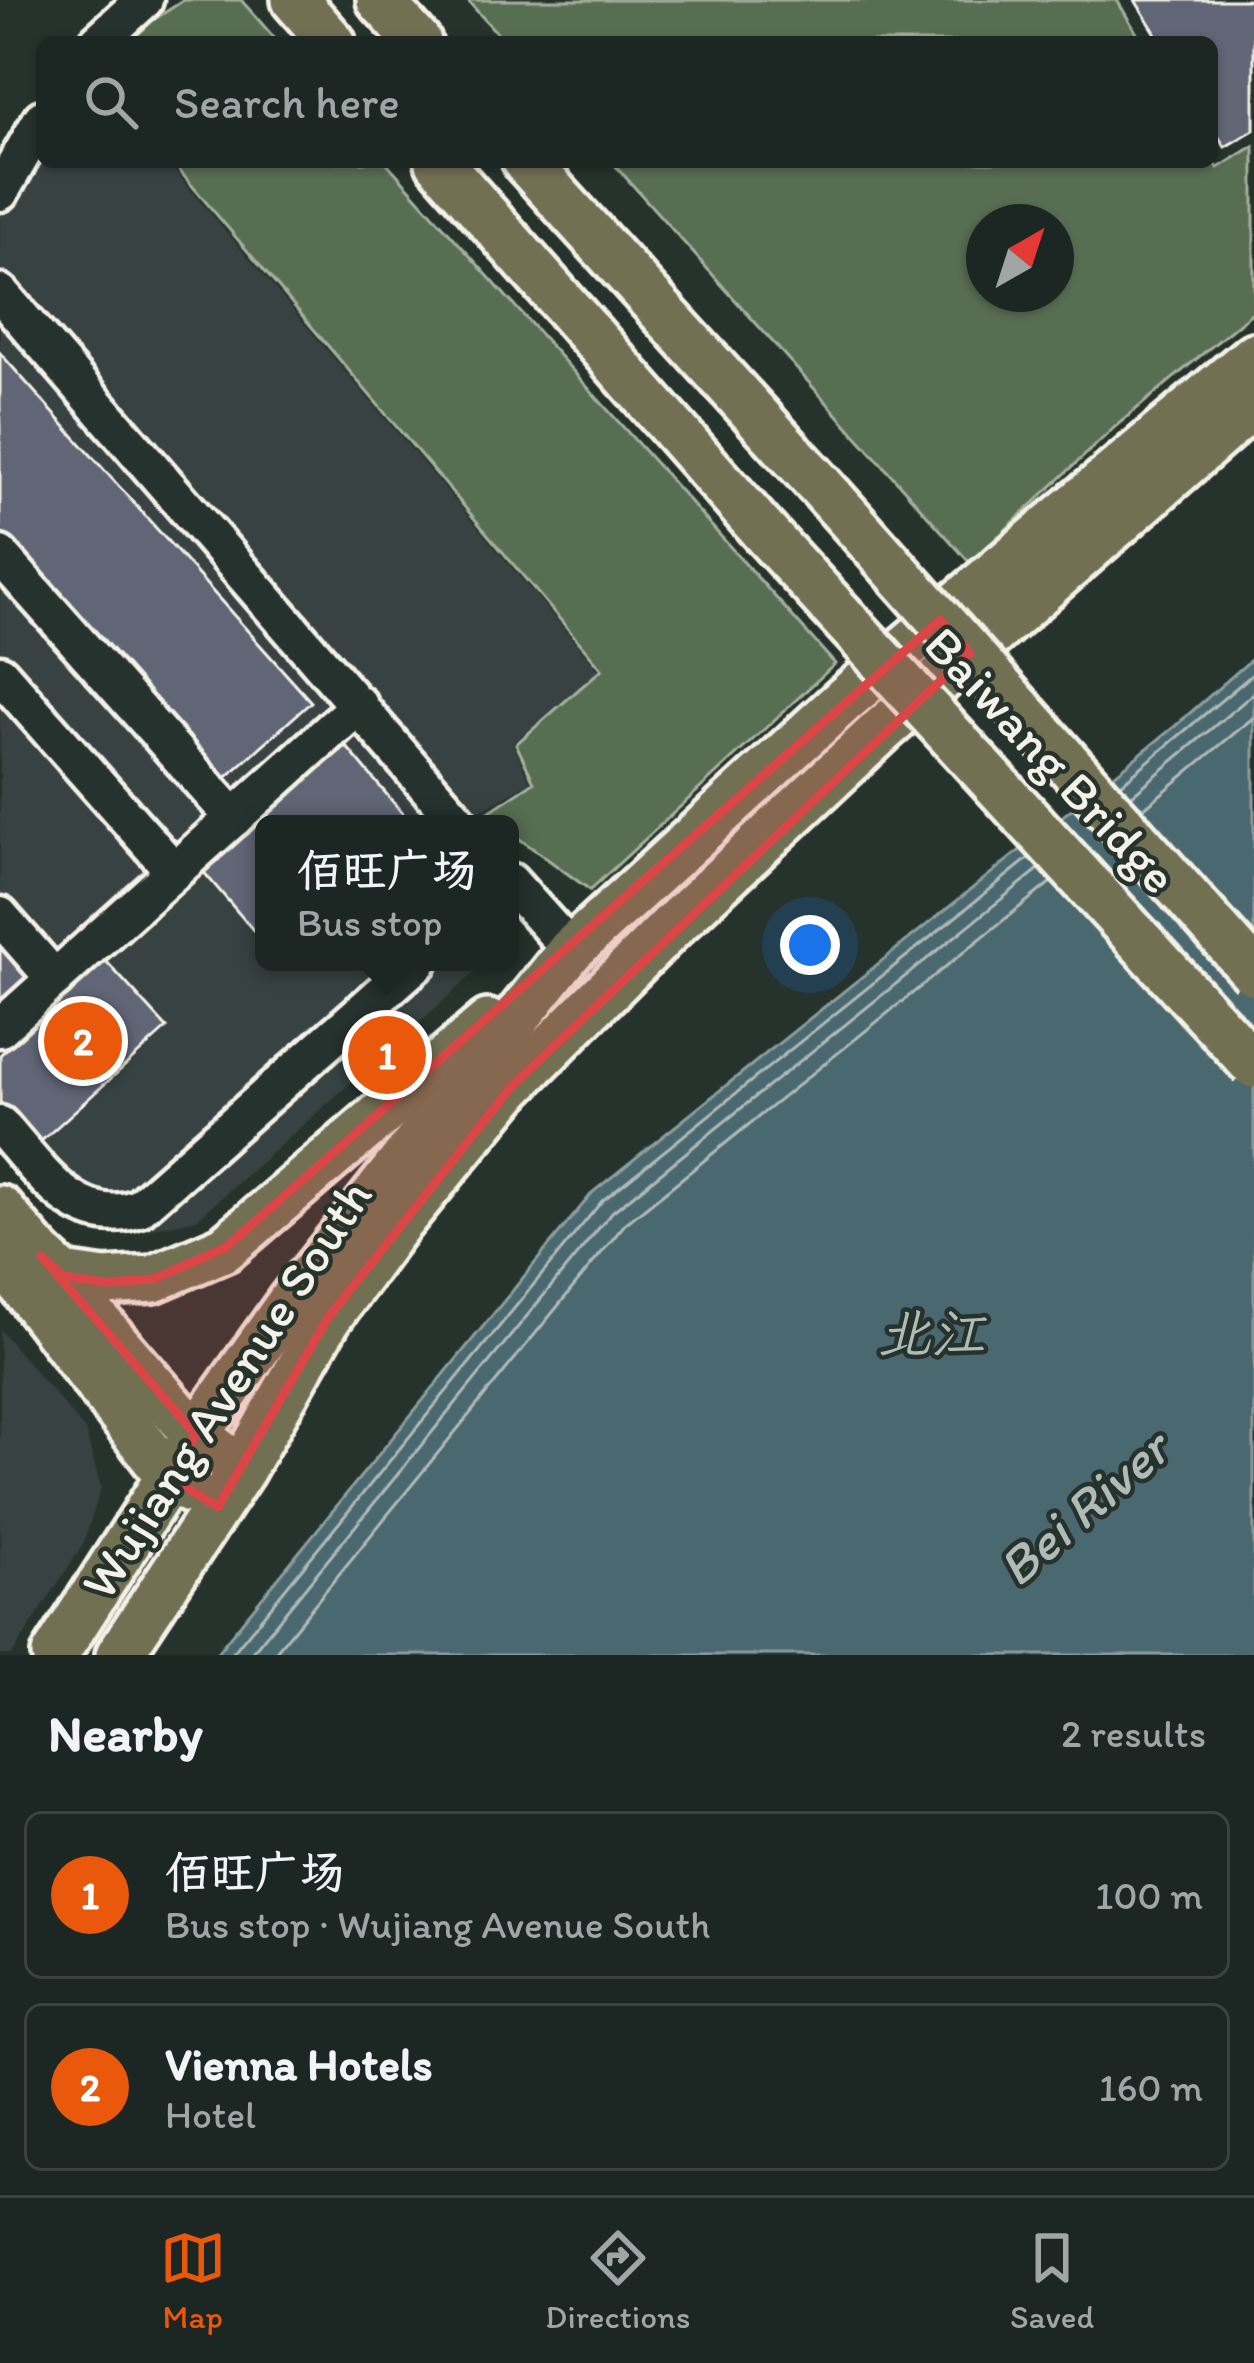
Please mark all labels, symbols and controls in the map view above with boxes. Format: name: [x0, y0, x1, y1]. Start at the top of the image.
search box: [36, 36, 1218, 168]
icon: search: [78, 69, 144, 135]
text: Search here: [174, 75, 400, 129]
north arrow: [966, 204, 1074, 312]
street label: Baiwang Bridge: [912, 614, 1190, 906]
popup: [255, 815, 519, 971]
text: 佰旺广场: [297, 843, 477, 897]
text: Bus stop: [297, 899, 442, 946]
your location: [780, 915, 840, 975]
pin: 2: [44, 996, 122, 1086]
pin: 1: [348, 1010, 426, 1100]
street label: Wujiang Avenue South: [68, 1168, 384, 1610]
water label: 北江: [877, 1301, 987, 1366]
water label: Bei River: [984, 1413, 1186, 1600]
text: Nearby: [48, 1703, 203, 1764]
text: 2 results: [1061, 1710, 1206, 1757]
text: 佰旺广场: [165, 1845, 345, 1899]
text: 1: [81, 1872, 99, 1919]
text: 100 m: [1095, 1872, 1203, 1919]
text: Bus stop · Wujiang Avenue South: [165, 1901, 710, 1948]
text: Vienna Hotels: [165, 2037, 433, 2091]
text: 2: [80, 2064, 100, 2111]
text: 160 m: [1099, 2064, 1203, 2111]
text: Hotel: [165, 2091, 256, 2138]
tab: Map: [160, 2225, 226, 2336]
tab: Directions: [545, 2225, 690, 2336]
tab: Saved: [1010, 2225, 1094, 2336]

